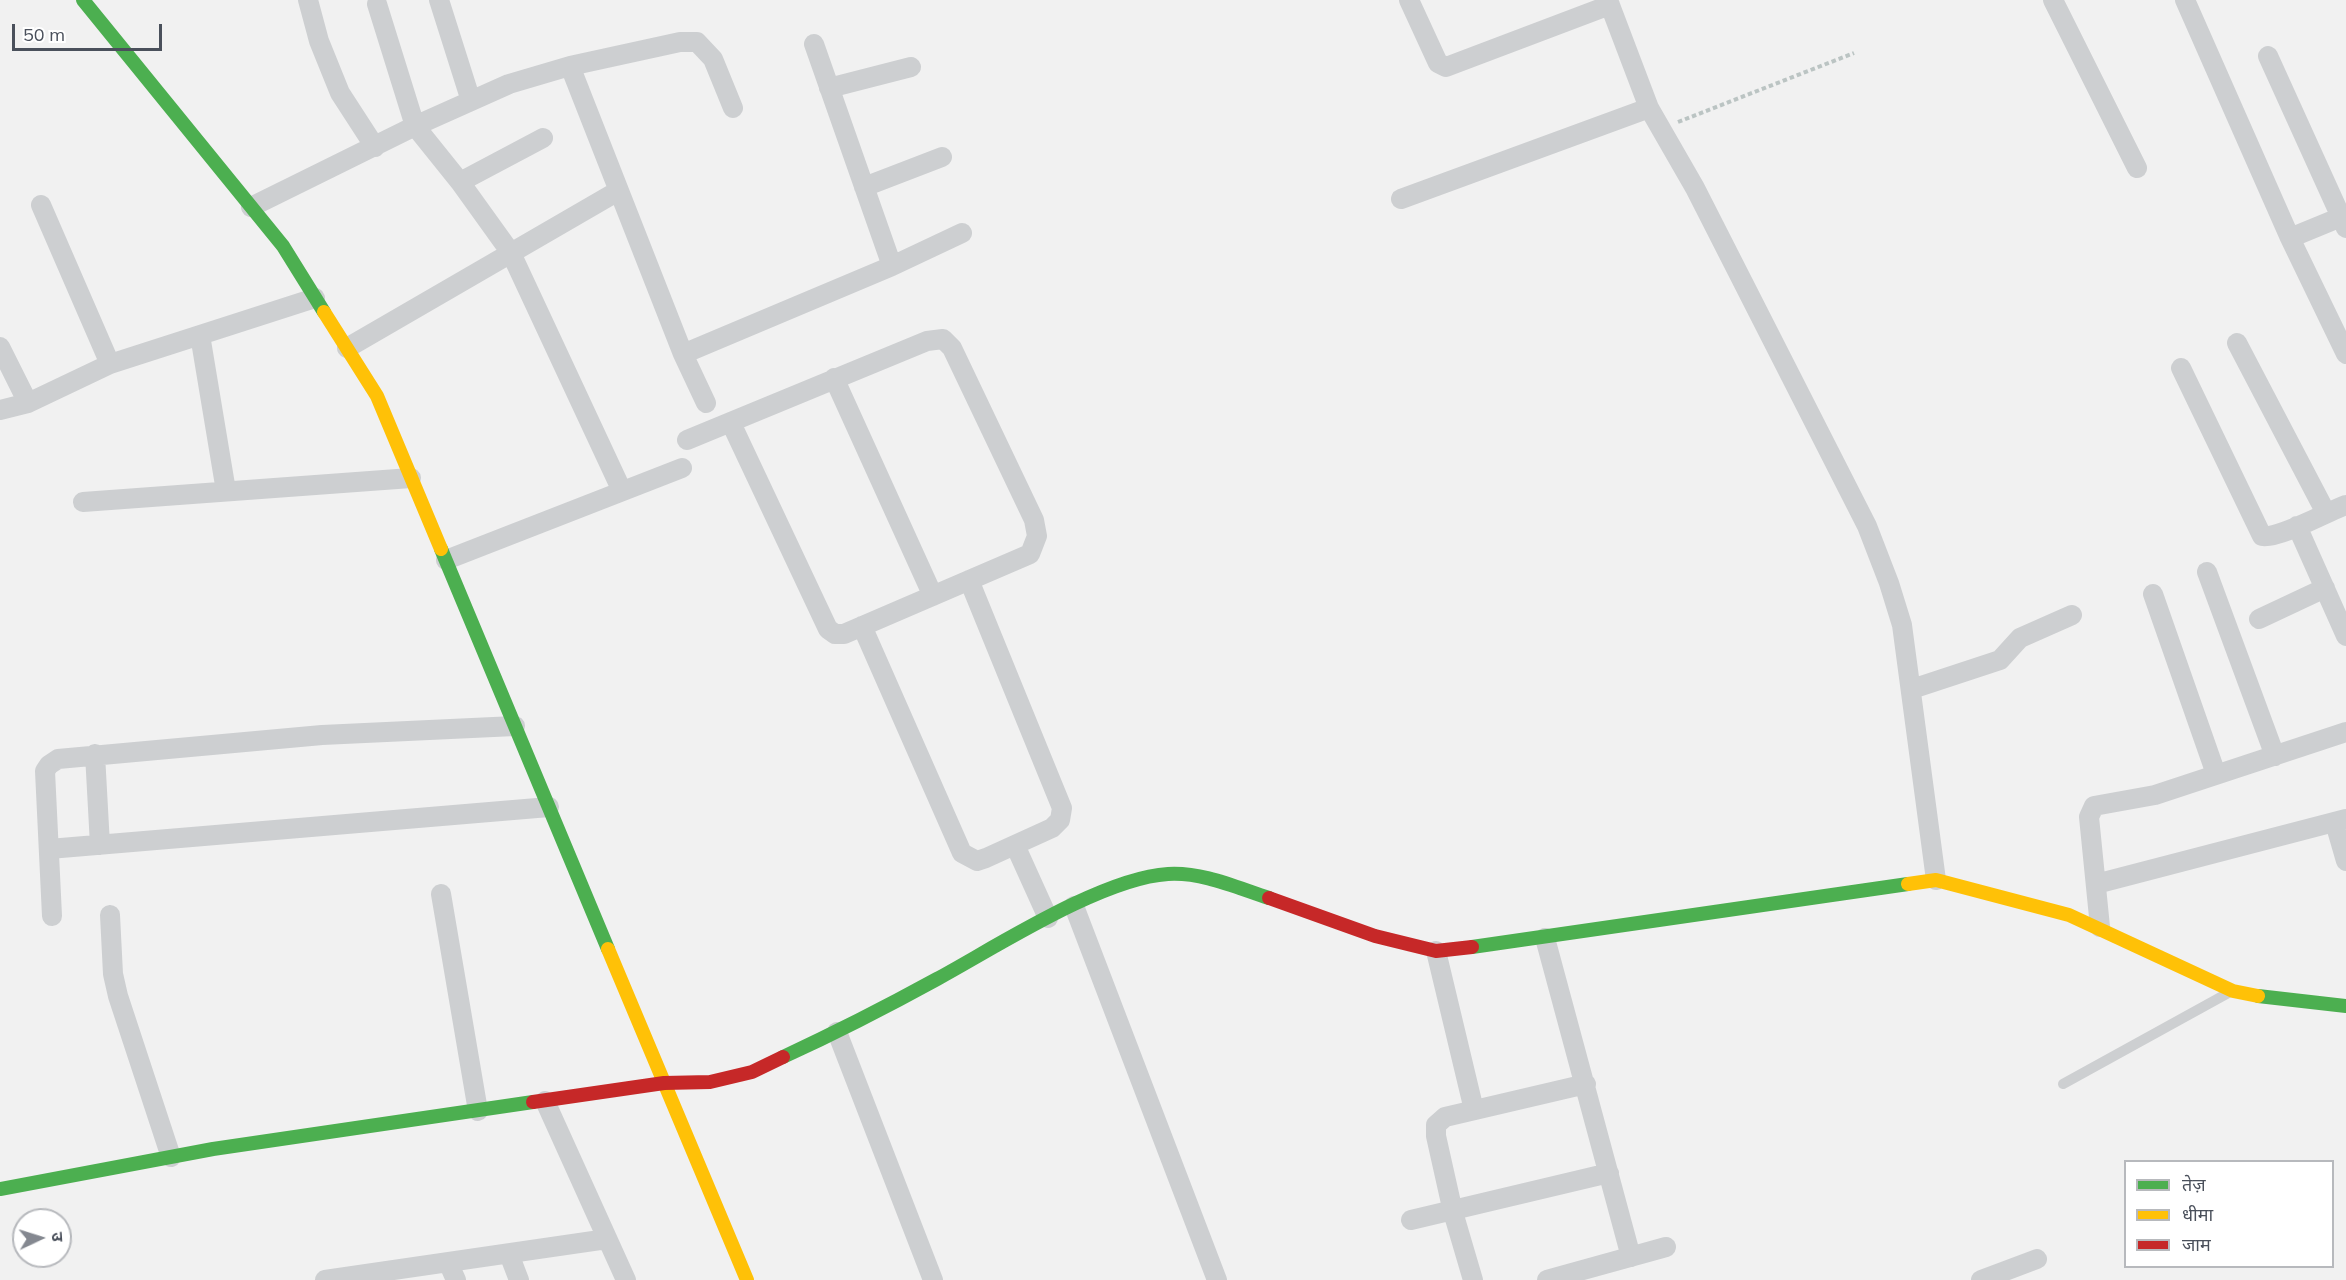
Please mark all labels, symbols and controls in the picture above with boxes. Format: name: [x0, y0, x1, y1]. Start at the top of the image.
scale bar: [15, 12, 165, 50]
text: 50 m: [23, 23, 65, 46]
legend: [2124, 1160, 2334, 1268]
text: तेज़: [2182, 1173, 2206, 1196]
text: धीमा: [2182, 1203, 2213, 1226]
north arrow: [12, 1208, 72, 1268]
text: उ: [48, 1232, 68, 1242]
text: जाम: [2182, 1233, 2211, 1256]

